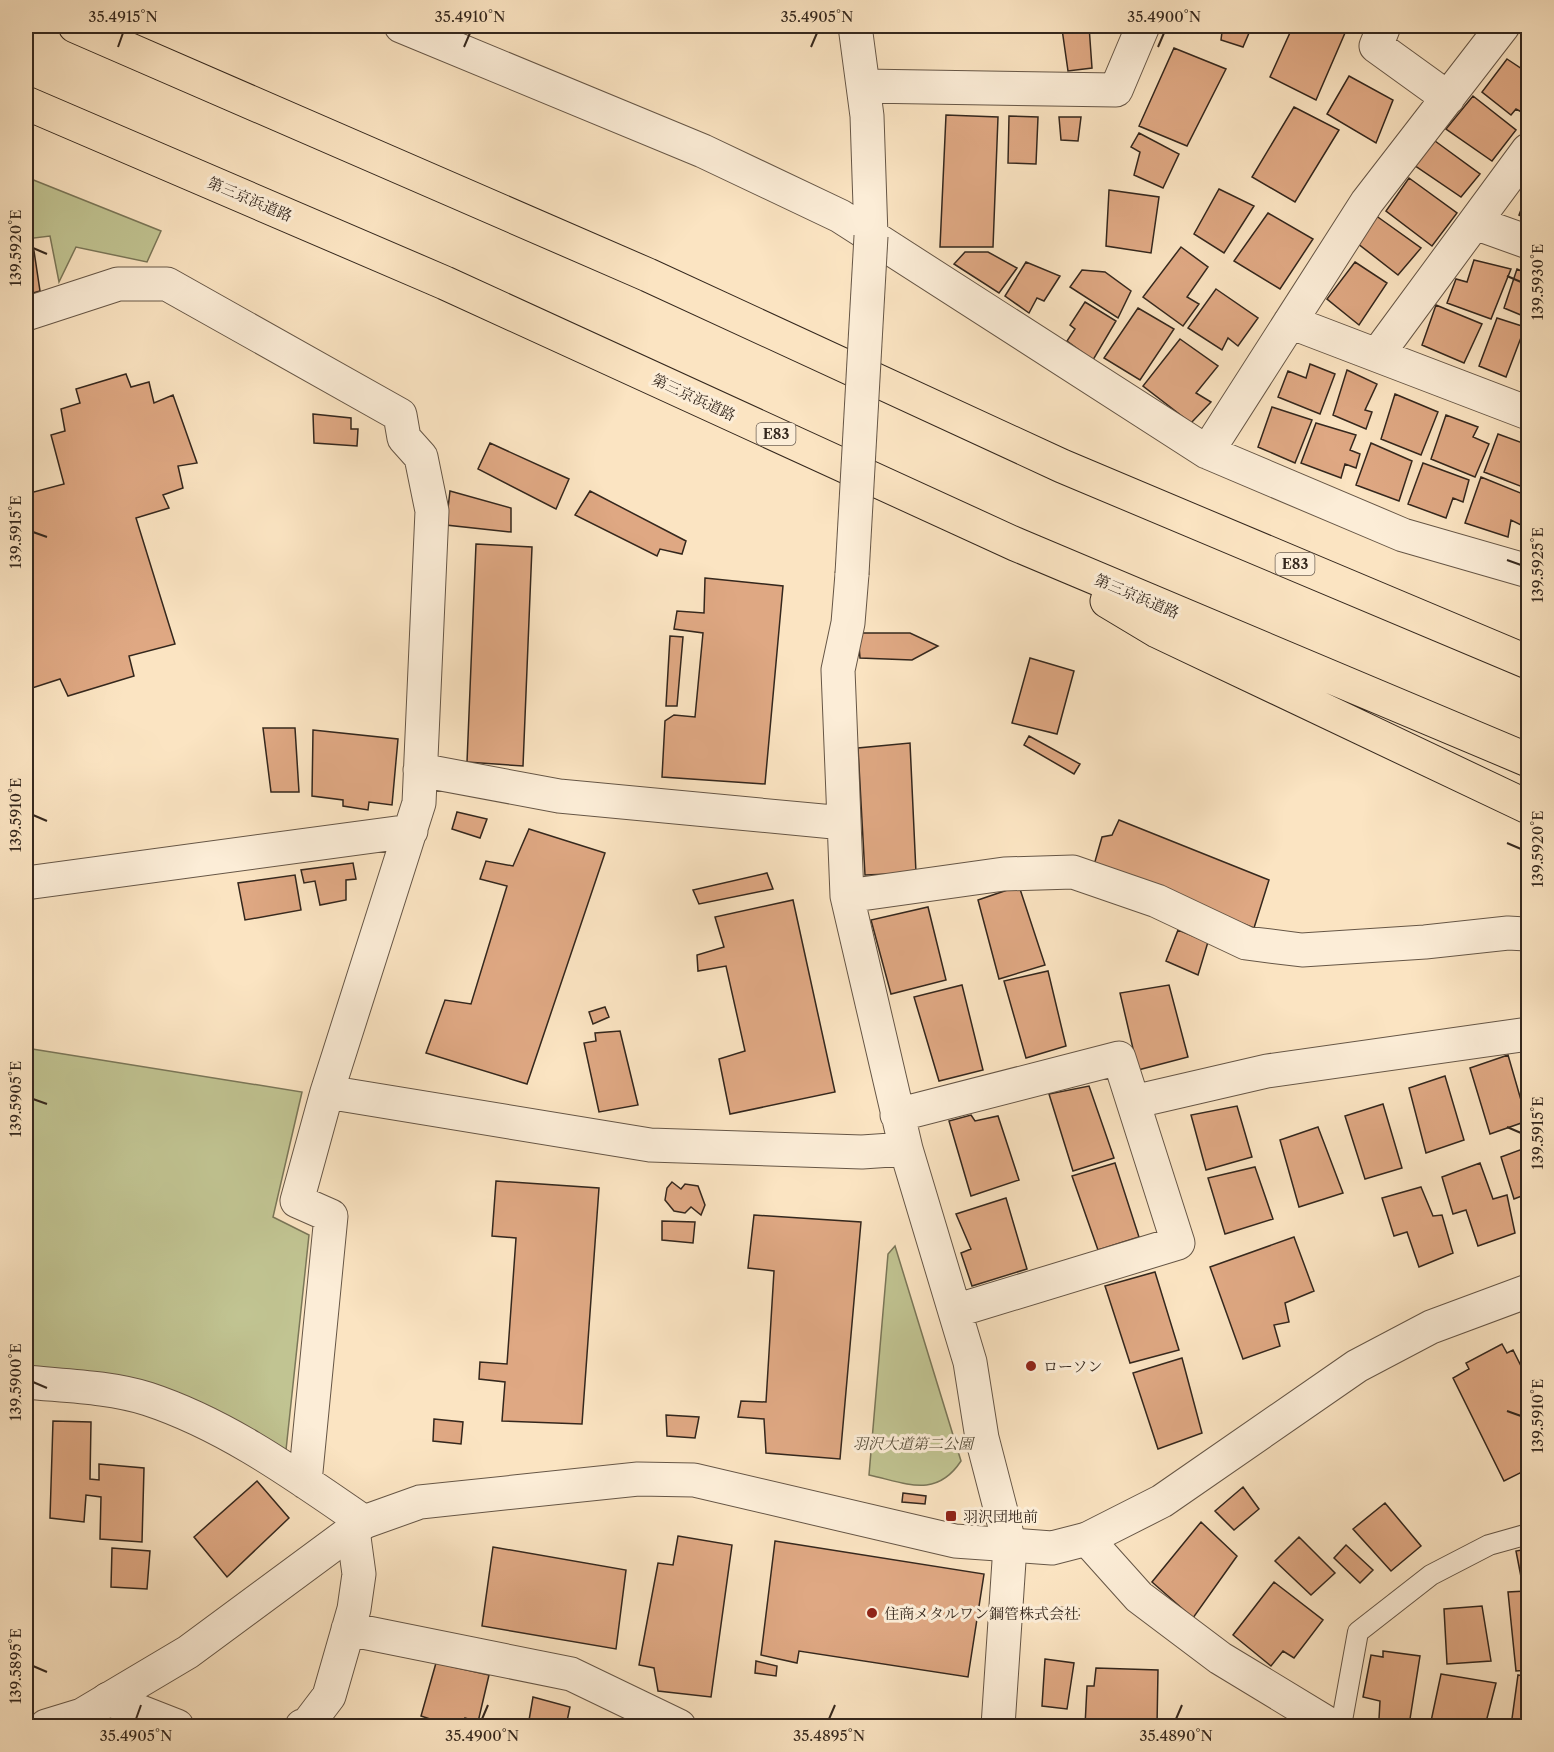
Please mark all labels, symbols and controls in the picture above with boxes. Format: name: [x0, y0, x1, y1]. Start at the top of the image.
text: 35.4915°N: [88, 7, 158, 26]
text: 35.4910°N: [435, 7, 506, 26]
text: 35.4905°N: [781, 7, 853, 26]
text: 35.4900°N: [1127, 7, 1201, 26]
street label: 第三京浜道路: [205, 173, 295, 225]
text: 139.5920°E: [6, 209, 25, 287]
text: 139.5930°E: [1528, 244, 1547, 320]
street label: 第三京浜道路: [649, 369, 739, 425]
road number: E83: [756, 423, 796, 445]
text: 139.5915°E: [6, 495, 25, 569]
text: 139.5925°E: [1528, 527, 1547, 603]
road number: E83: [1276, 553, 1314, 575]
street label: 第三京浜道路: [1092, 570, 1182, 622]
text: 139.5910°E: [6, 778, 25, 852]
text: 139.5920°E: [1528, 810, 1547, 888]
text: 139.5905°E: [6, 1061, 25, 1137]
text: 139.5915°E: [1528, 1096, 1547, 1170]
text: 139.5900°E: [6, 1343, 25, 1421]
place label: ローソン: [1043, 1357, 1102, 1376]
marker: ローソン: [1024, 1359, 1038, 1373]
text: 139.5910°E: [1528, 1379, 1547, 1453]
park label: 羽沢大道第二公園: [853, 1434, 976, 1453]
place label: 羽沢団地前: [963, 1507, 1038, 1526]
marker: 羽沢団地前: [944, 1509, 958, 1523]
place label: 住商メタルワン鋼管株式会社: [884, 1604, 1079, 1623]
marker: 住商メタルワン鋼管株式会社: [865, 1606, 879, 1620]
text: 139.5895°E: [6, 1628, 25, 1704]
text: 35.4905°N: [100, 1726, 172, 1745]
text: 35.4900°N: [445, 1726, 519, 1745]
text: 35.4895°N: [793, 1726, 865, 1745]
text: 35.4890°N: [1139, 1726, 1213, 1745]

